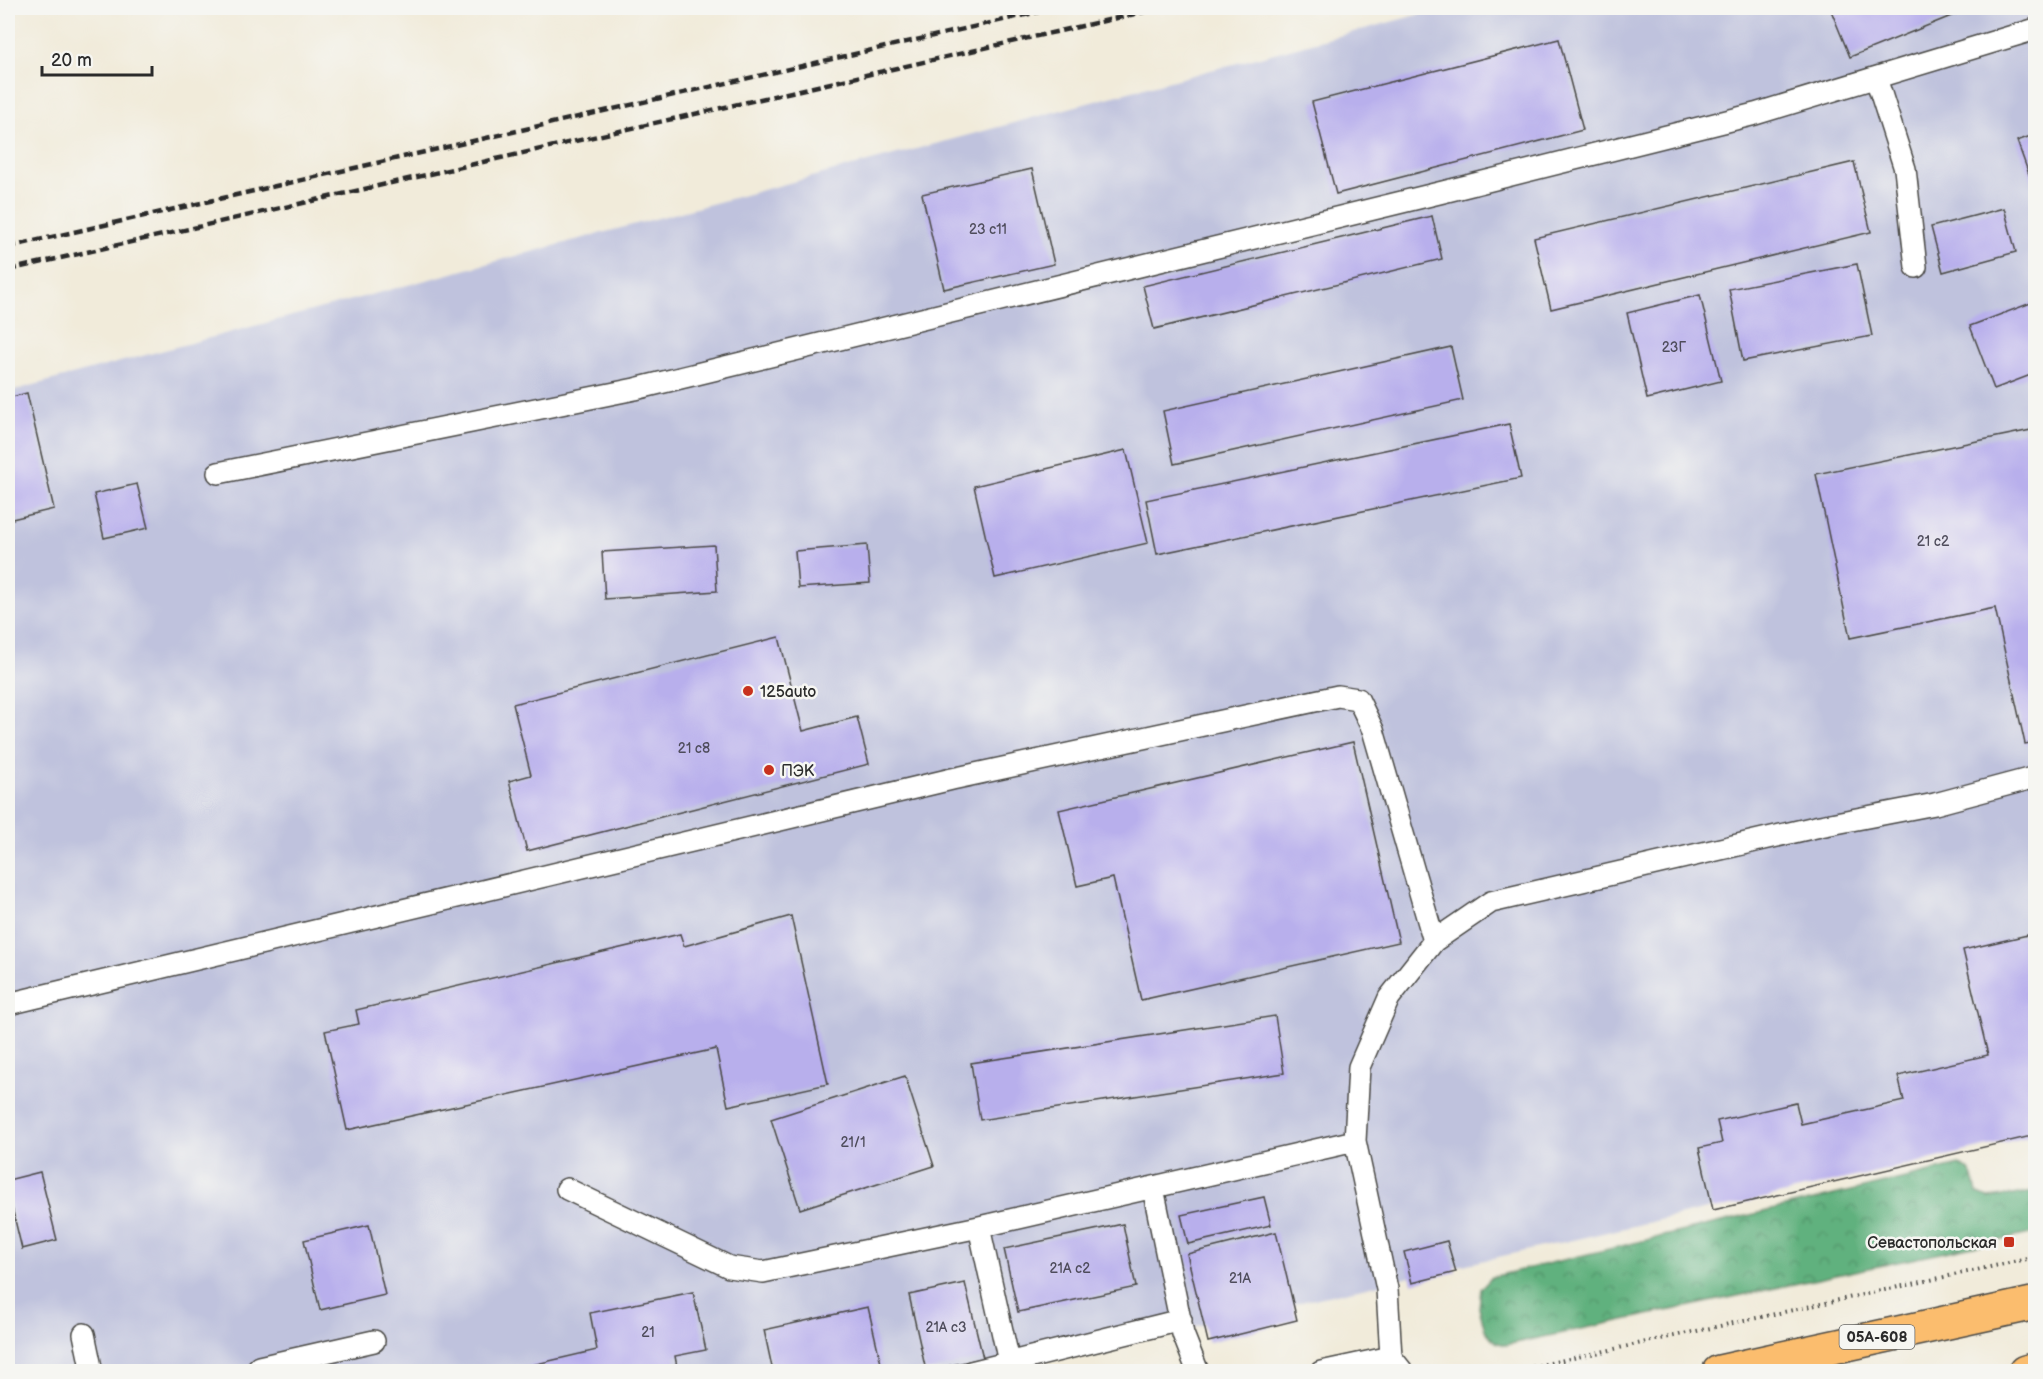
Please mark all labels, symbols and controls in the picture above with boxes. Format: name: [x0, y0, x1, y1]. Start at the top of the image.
scale bar: [42, 39, 152, 77]
text: 20 m: [51, 50, 92, 71]
house number: 23 с11: [969, 221, 1007, 238]
house number: 23Г: [1662, 339, 1686, 356]
house number: 21 с2: [1917, 533, 1950, 550]
place label: 125auto: [760, 683, 816, 702]
marker: 125auto: [741, 684, 755, 698]
house number: 21 с8: [678, 740, 710, 757]
place label: ПЭК: [781, 762, 815, 781]
marker: ПЭК: [762, 763, 776, 777]
house number: 21/1: [840, 1134, 866, 1151]
place label: Севастопольская: [1867, 1234, 1997, 1253]
marker: Севастопольская: [2002, 1235, 2016, 1249]
house number: 21А с2: [1050, 1260, 1091, 1277]
house number: 21А: [1229, 1270, 1251, 1287]
house number: 21А с3: [925, 1319, 967, 1336]
house number: 21: [641, 1324, 655, 1341]
road number: 05А-608: [1840, 1325, 1914, 1349]

